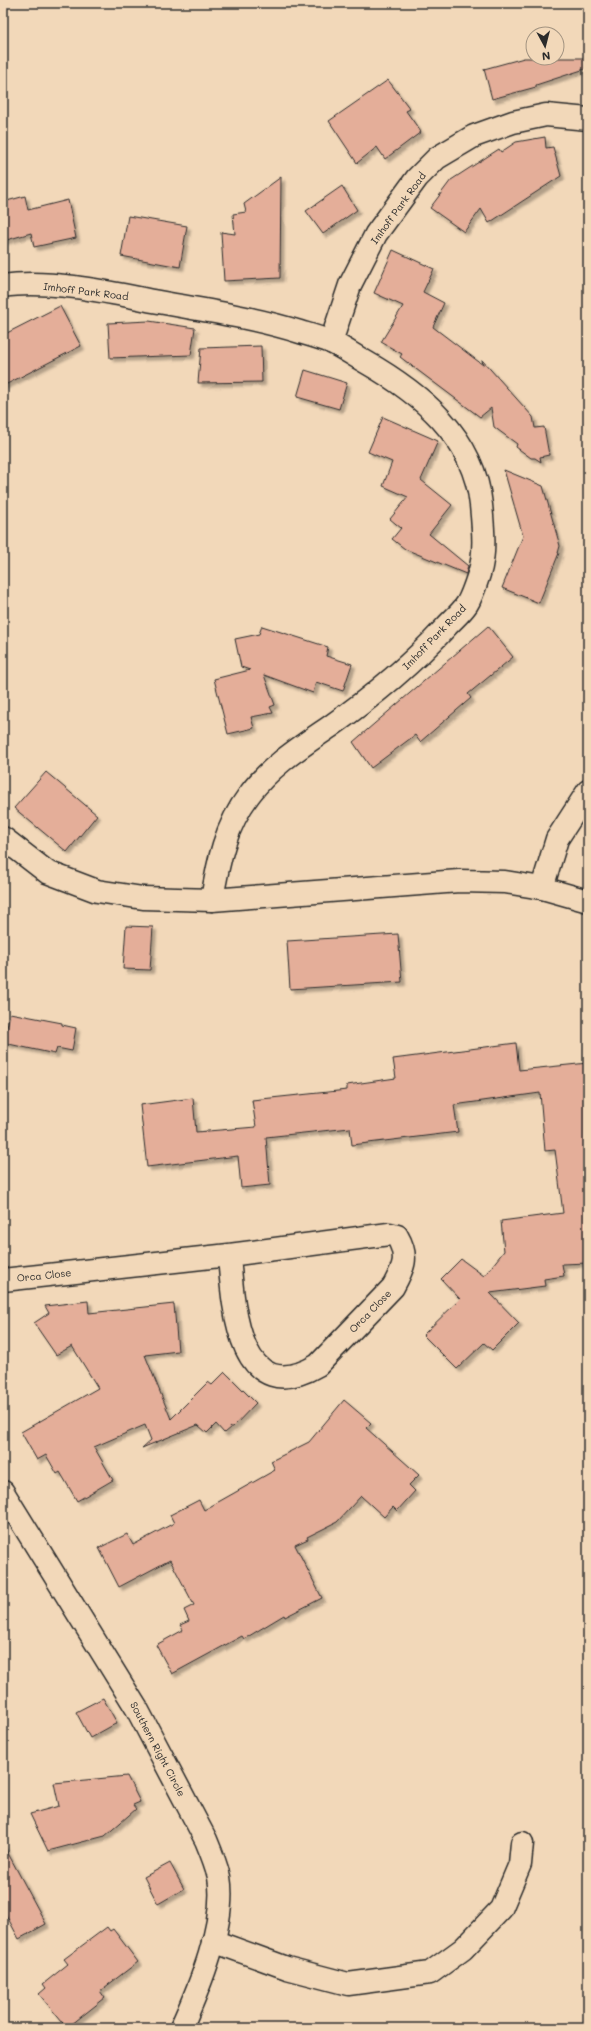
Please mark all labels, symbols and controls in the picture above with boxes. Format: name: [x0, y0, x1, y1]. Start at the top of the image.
north arrow: [525, 26, 565, 66]
text: N: [541, 48, 551, 64]
street label: Imhoff Park Road: [367, 169, 429, 247]
street label: Imhoff Park Road: [43, 279, 129, 303]
street label: Imhoff Park Road: [399, 601, 469, 673]
street label: Orca Close: [16, 1265, 72, 1285]
street label: Orca Close: [346, 1286, 394, 1336]
street label: Southern Right Circle: [127, 1699, 189, 1799]

